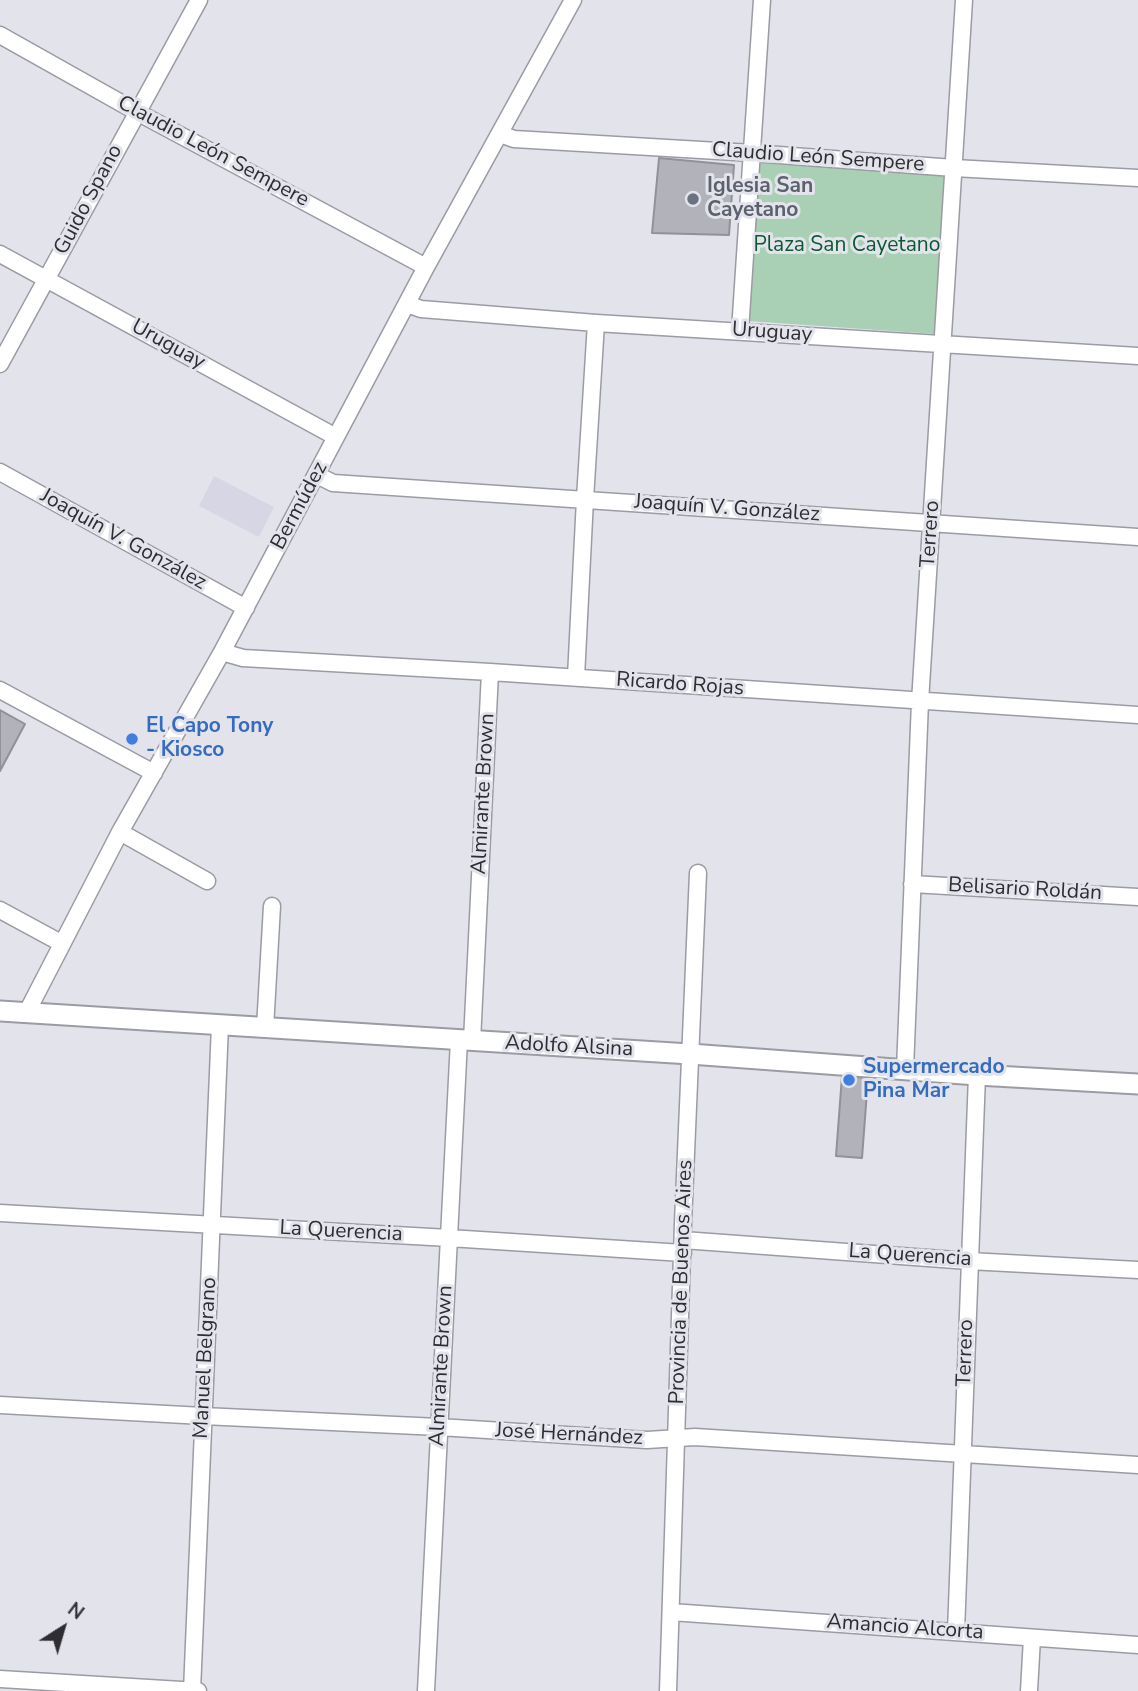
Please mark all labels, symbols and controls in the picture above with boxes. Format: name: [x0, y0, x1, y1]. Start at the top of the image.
street label: Claudio León Sempere: [113, 91, 313, 213]
street label: Claudio León Sempere: [711, 138, 925, 178]
street label: Guido Spano: [49, 141, 129, 259]
place label: Iglesia San Cayetano: [707, 174, 813, 224]
marker: Iglesia San Cayetano: [685, 191, 701, 207]
park label: Plaza San Cayetano: [754, 233, 940, 259]
street label: Uruguay: [127, 314, 209, 376]
street label: Uruguay: [731, 318, 813, 348]
street label: Bermúdez: [266, 458, 334, 554]
street label: Joaquín V. González: [36, 484, 210, 596]
street label: Joaquín V. González: [633, 490, 821, 528]
street label: Terrero: [916, 500, 946, 568]
street label: Ricardo Rojas: [615, 668, 745, 702]
street label: Almirante Brown: [467, 713, 501, 875]
place label: El Capo Tony - Kiosco: [146, 714, 273, 764]
marker: El Capo Tony - Kiosco: [124, 731, 140, 747]
street label: Belisario Roldán: [947, 873, 1103, 907]
street label: Adolfo Alsina: [504, 1031, 634, 1063]
place label: Supermercado Pina Mar: [863, 1055, 1005, 1105]
marker: Supermercado Pina Mar: [841, 1072, 857, 1088]
street label: Provincia de Buenos Aires: [665, 1159, 699, 1405]
street label: La Querencia: [279, 1216, 403, 1248]
street label: La Querencia: [848, 1239, 972, 1273]
street label: Manuel Belgrano: [189, 1277, 223, 1439]
street label: Almirante Brown: [425, 1285, 459, 1447]
street label: Terrero: [952, 1319, 980, 1387]
street label: José Hernández: [494, 1419, 644, 1451]
north arrow: [28, 1593, 98, 1663]
text: N: [62, 1597, 89, 1626]
street label: Amancio Alcorta: [826, 1610, 984, 1646]

